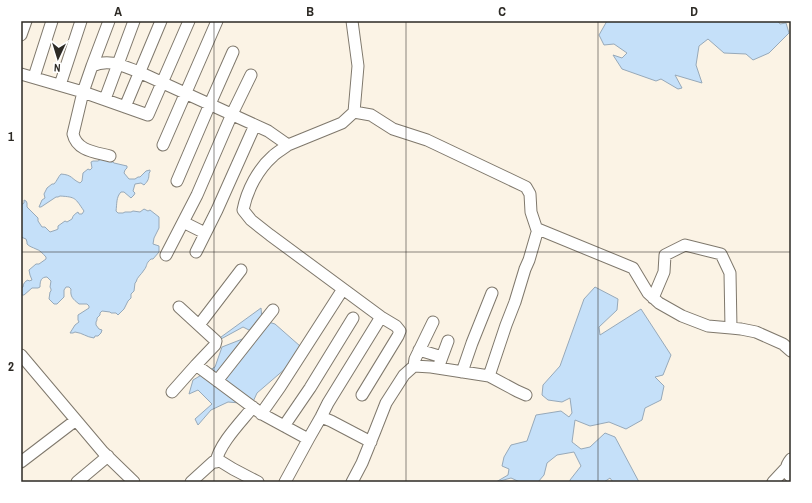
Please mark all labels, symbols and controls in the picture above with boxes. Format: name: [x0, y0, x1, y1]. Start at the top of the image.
text: A: [114, 3, 122, 20]
text: B: [306, 3, 314, 20]
text: C: [498, 3, 506, 20]
text: D: [690, 3, 698, 20]
north arrow: [38, 38, 78, 78]
text: N: [54, 61, 61, 75]
text: 1: [8, 128, 14, 145]
text: 2: [8, 358, 14, 375]

